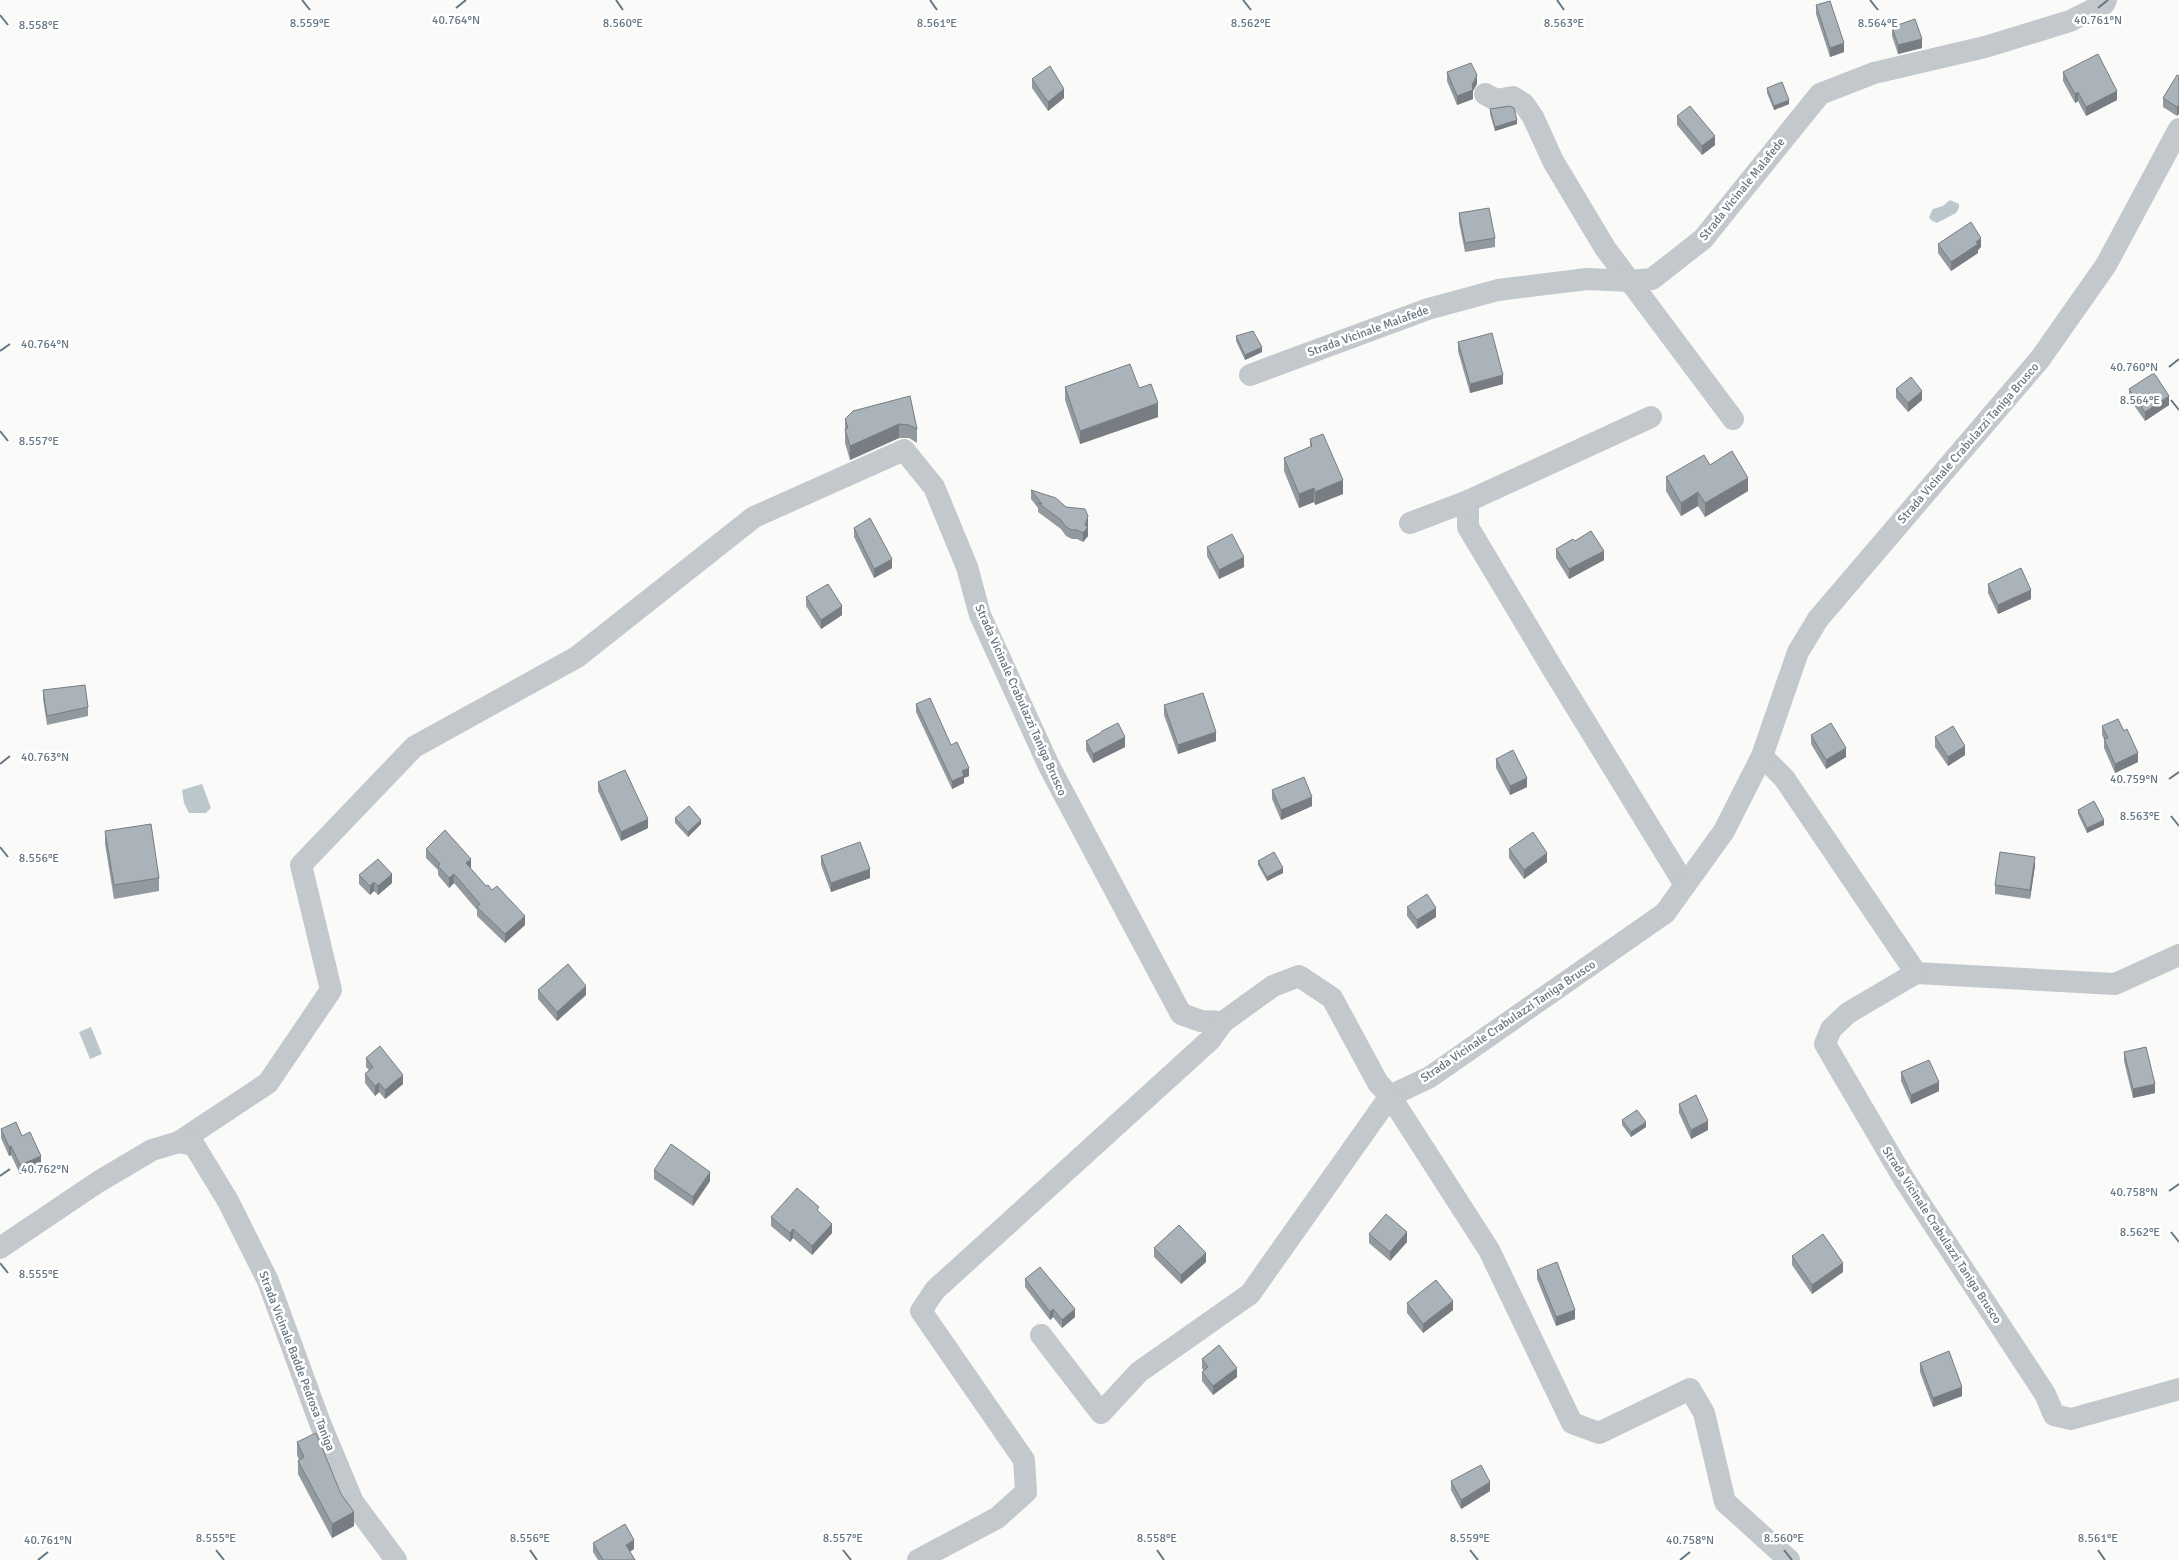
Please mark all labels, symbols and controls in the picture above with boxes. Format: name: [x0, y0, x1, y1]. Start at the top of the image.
text: 40.764°N: [432, 13, 480, 28]
text: 40.761°N: [2074, 13, 2122, 28]
text: 8.559°E: [290, 16, 330, 31]
text: 8.560°E: [603, 16, 643, 31]
text: 8.561°E: [917, 16, 957, 31]
text: 8.562°E: [1231, 16, 1271, 31]
text: 8.563°E: [1544, 16, 1584, 31]
text: 8.564°E: [1858, 16, 1898, 31]
text: 8.558°E: [19, 18, 59, 33]
street label: Strada Vicinale Malafede: [1696, 135, 1788, 244]
street label: Strada Vicinale Malafede: [1306, 303, 1431, 360]
text: 40.764°N: [21, 337, 69, 352]
street label: Strada Vicinale Crabulazzi Taniga Brusco: [1894, 360, 2042, 527]
text: 40.760°N: [2110, 360, 2158, 375]
text: 8.564°E: [2120, 393, 2160, 408]
text: 8.557°E: [19, 434, 59, 449]
street label: Strada Vicinale Crabulazzi Taniga Brusco: [971, 602, 1070, 798]
text: 40.763°N: [21, 750, 69, 765]
text: 40.759°N: [2110, 772, 2158, 787]
text: 8.563°E: [2120, 809, 2160, 824]
text: 8.556°E: [19, 851, 59, 866]
street label: Strada Vicinale Crabulazzi Taniga Brusco: [1418, 957, 1599, 1086]
street label: Strada Vicinale Crabulazzi Taniga Brusco: [1879, 1144, 2005, 1327]
text: 40.762°N: [21, 1162, 69, 1177]
text: 40.758°N: [2110, 1185, 2158, 1200]
text: 8.562°E: [2120, 1225, 2160, 1240]
text: 8.555°E: [19, 1267, 59, 1282]
street label: Strada Vicinale Badde Pedrosa Taniga: [255, 1269, 338, 1453]
text: 8.555°E: [196, 1531, 236, 1546]
text: 8.556°E: [510, 1531, 550, 1546]
text: 8.557°E: [823, 1531, 863, 1546]
text: 8.558°E: [1137, 1531, 1177, 1546]
text: 8.559°E: [1450, 1531, 1490, 1546]
text: 8.560°E: [1764, 1531, 1804, 1546]
text: 8.561°E: [2078, 1531, 2118, 1546]
text: 40.761°N: [24, 1533, 72, 1548]
text: 40.758°N: [1666, 1533, 1714, 1548]

